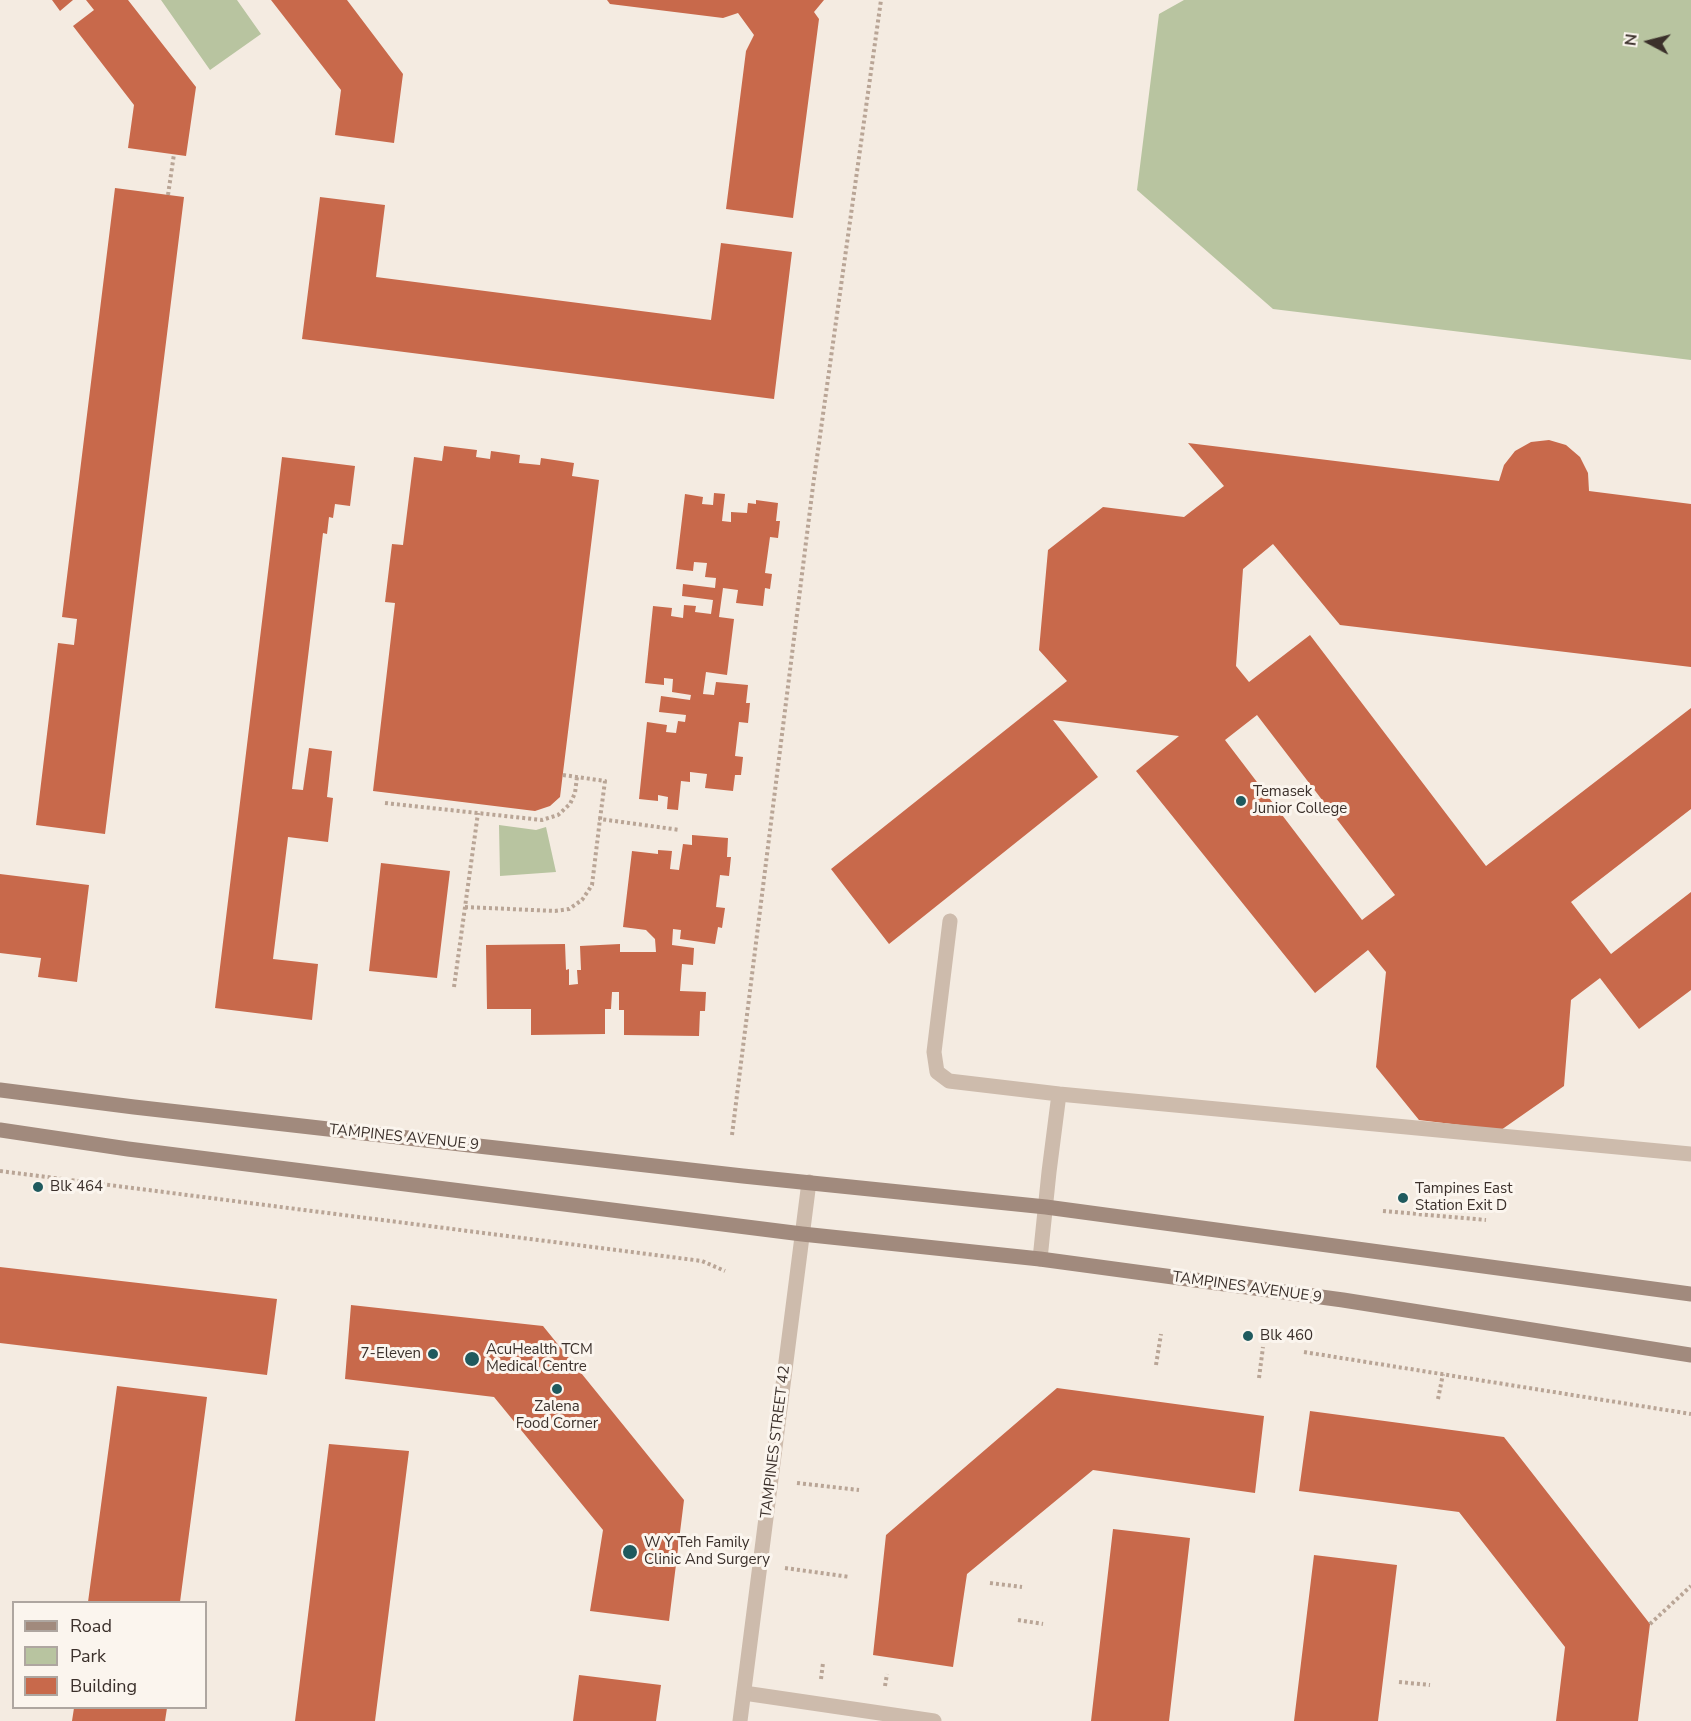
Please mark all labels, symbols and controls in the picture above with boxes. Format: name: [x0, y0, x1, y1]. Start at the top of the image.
north arrow: [1619, 12, 1679, 72]
text: N: [1619, 33, 1643, 47]
place label: Temasek Junior College: [1253, 783, 1347, 818]
marker: Temasek Junior College: [1234, 794, 1248, 808]
street label: TAMPINES AVENUE 9: [328, 1121, 480, 1155]
place label: Blk 464: [50, 1178, 103, 1196]
marker: Blk 464: [31, 1180, 45, 1194]
place label: Tampines East Station Exit D: [1415, 1180, 1512, 1215]
marker: Tampines East Station Exit D: [1396, 1191, 1410, 1205]
street label: TAMPINES AVENUE 9: [1171, 1269, 1323, 1307]
place label: Blk 460: [1260, 1327, 1313, 1345]
marker: Blk 460: [1241, 1329, 1255, 1343]
place label: AcuHealth TCM Medical Centre: [486, 1341, 593, 1376]
place label: 7-Eleven: [361, 1345, 421, 1363]
marker: 7-Eleven: [426, 1347, 440, 1361]
marker: AcuHealth TCM Medical Centre: [463, 1350, 481, 1368]
street label: TAMPINES STREET 42: [758, 1364, 794, 1520]
marker: Zalena Food Corner: [550, 1382, 564, 1396]
place label: Zalena Food Corner: [516, 1398, 598, 1433]
place label: W Y Teh Family Clinic And Surgery: [644, 1534, 770, 1569]
marker: W Y Teh Family Clinic And Surgery: [621, 1543, 639, 1561]
legend: [12, 1601, 207, 1709]
text: Road: [70, 1614, 112, 1638]
text: Park: [70, 1644, 106, 1668]
text: Building: [70, 1674, 137, 1698]

